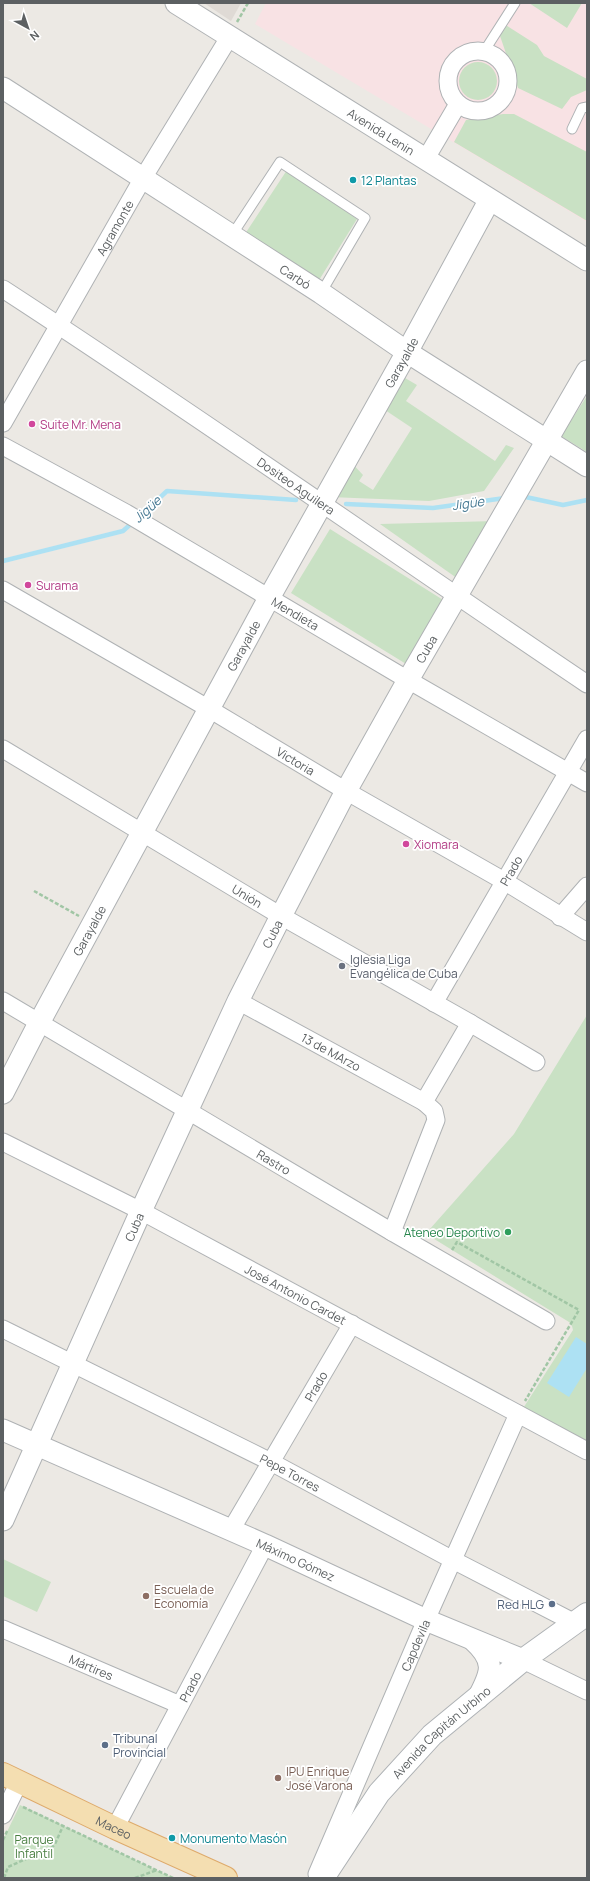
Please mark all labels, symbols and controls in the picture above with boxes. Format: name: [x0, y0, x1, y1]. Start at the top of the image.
north arrow: [8, 8, 48, 48]
text: N: [27, 28, 43, 44]
street label: Avenida Lenin: [344, 104, 418, 159]
place label: 12 Plantas: [361, 172, 417, 189]
marker: 12 Plantas: [348, 175, 358, 185]
street label: Agramonte: [92, 197, 137, 259]
street label: Carbó: [277, 260, 314, 293]
street label: Garayalde: [380, 334, 422, 391]
place label: Suite Mr. Mena: [40, 416, 121, 433]
marker: Suite Mr. Mena: [27, 419, 37, 429]
street label: Dositeo Aguilera: [254, 453, 338, 518]
water label: Jigüe: [129, 491, 166, 526]
water label: Jigüe: [451, 492, 487, 514]
place label: Surama: [36, 577, 78, 594]
marker: Surama: [23, 580, 33, 590]
street label: Mendieta: [269, 593, 322, 634]
street label: Garayalde: [223, 617, 264, 674]
street label: Cuba: [411, 632, 441, 666]
street label: Victoria: [273, 743, 318, 779]
place label: Xiomara: [414, 836, 459, 853]
marker: Xiomara: [401, 839, 411, 849]
street label: Prado: [495, 852, 526, 889]
street label: Unión: [229, 880, 266, 911]
street label: Garayalde: [68, 902, 110, 959]
street label: Cuba: [258, 917, 286, 951]
place label: Iglesia Liga Evangélica de Cuba: [350, 951, 458, 982]
marker: Iglesia Liga Evangélica de Cuba: [337, 961, 347, 971]
street label: 13 de MArzo: [298, 1029, 364, 1075]
street label: Rastro: [254, 1145, 294, 1179]
street label: Cuba: [120, 1210, 148, 1244]
place label: Ateneo Deportivo: [404, 1224, 500, 1241]
marker: Ateneo Deportivo: [503, 1227, 513, 1237]
street label: José Antonio Cardet: [242, 1260, 350, 1329]
street label: Prado: [300, 1368, 331, 1404]
street label: Pepe Torres: [257, 1449, 323, 1495]
street label: Máximo Gómez: [254, 1534, 338, 1585]
place label: Escuela de Economía: [154, 1581, 214, 1612]
marker: Escuela de Economía: [141, 1591, 151, 1601]
place label: Red HLG: [497, 1596, 545, 1613]
marker: Red HLG: [547, 1599, 557, 1609]
street label: Capdevila: [397, 1617, 434, 1674]
street label: Mártires: [67, 1650, 116, 1684]
street label: Prado: [175, 1668, 205, 1705]
street label: Avenida Capitán Urbino: [388, 1682, 494, 1782]
place label: Tribunal Provincial: [113, 1730, 166, 1761]
marker: Tribunal Provincial: [100, 1740, 110, 1750]
place label: IPU Enrique José Varona: [286, 1763, 353, 1794]
marker: IPU Enrique José Varona: [273, 1773, 283, 1783]
street label: Maceo: [93, 1812, 134, 1843]
place label: Monumento Masón: [180, 1830, 287, 1847]
park label: Parque Infantil: [14, 1831, 54, 1862]
marker: Monumento Masón: [167, 1833, 177, 1843]

